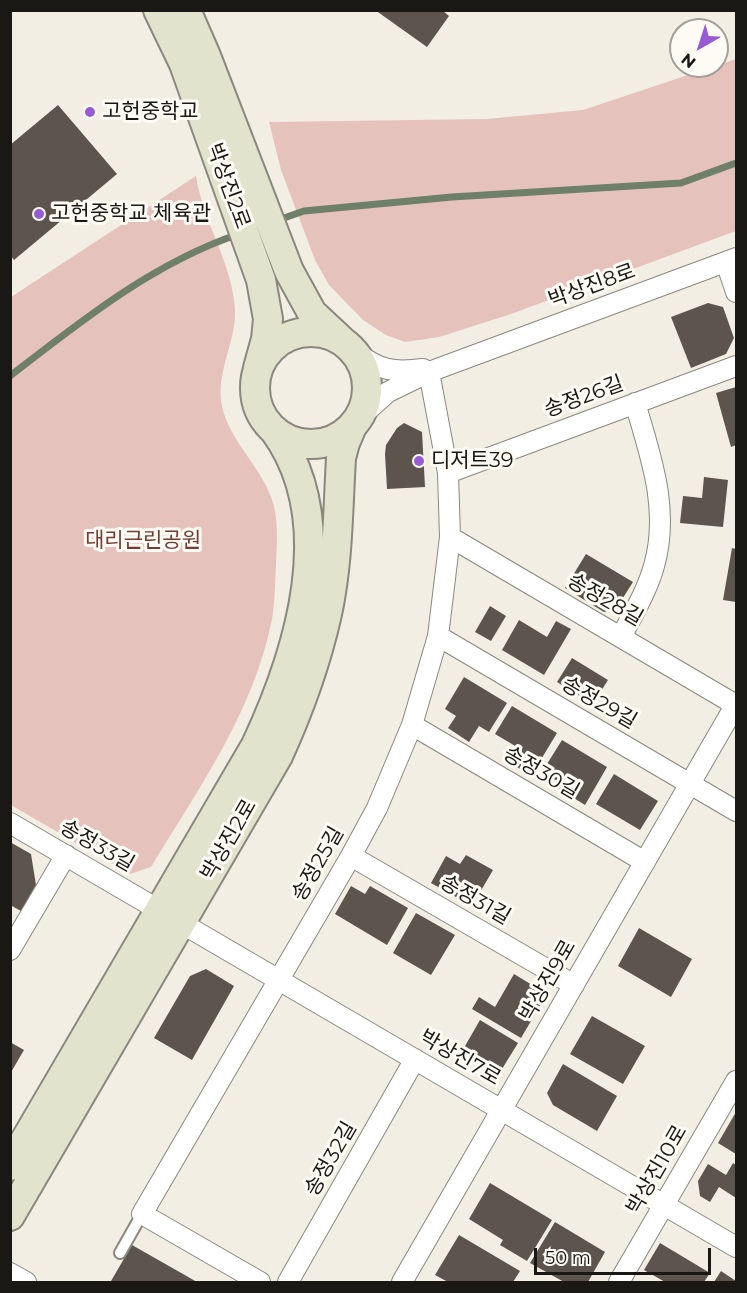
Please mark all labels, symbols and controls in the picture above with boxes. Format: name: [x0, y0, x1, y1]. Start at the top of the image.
north arrow: [669, 18, 729, 78]
text: N: [678, 49, 700, 72]
place label: 고헌중학교: [102, 99, 199, 125]
marker: 고헌중학교: [83, 105, 97, 119]
street label: 박상진2로: [201, 140, 255, 232]
place label: 고헌중학교 체육관: [51, 201, 211, 227]
marker: 고헌중학교 체육관: [32, 207, 46, 221]
street label: 박상진8로: [545, 259, 639, 313]
street label: 송정26길: [541, 371, 627, 423]
place label: 디저트39: [431, 448, 514, 474]
marker: 디저트39: [412, 454, 426, 468]
park label: 대리근린공원: [85, 528, 201, 554]
street label: 송정28길: [563, 568, 647, 632]
street label: 송정29길: [557, 671, 641, 735]
street label: 송정30길: [498, 741, 584, 805]
street label: 박상진2로: [196, 795, 262, 885]
street label: 송정33길: [55, 815, 139, 877]
street label: 송정25길: [287, 822, 349, 906]
street label: 송정31길: [435, 870, 515, 930]
street label: 박상진9로: [515, 936, 581, 1026]
street label: 박상진7로: [415, 1025, 505, 1091]
street label: 송정32길: [300, 1117, 362, 1201]
street label: 박상진10로: [621, 1121, 693, 1219]
scale bar: [537, 1236, 714, 1274]
text: 50 m: [545, 1247, 591, 1269]

